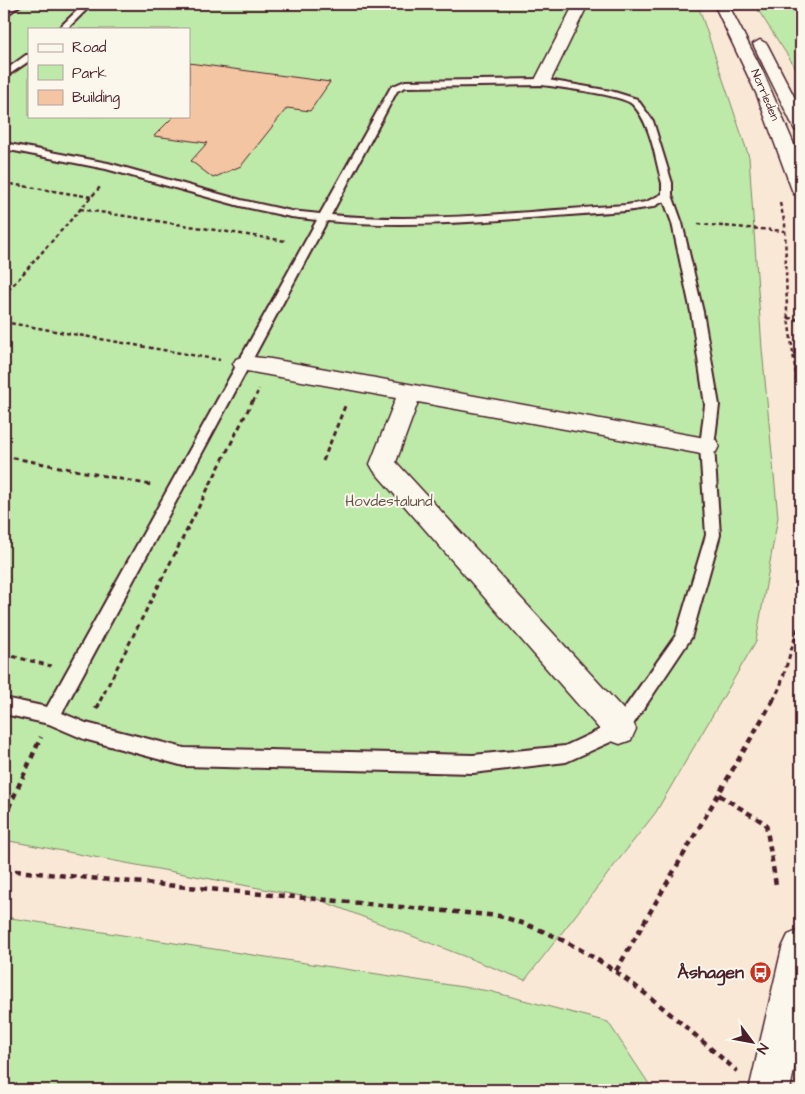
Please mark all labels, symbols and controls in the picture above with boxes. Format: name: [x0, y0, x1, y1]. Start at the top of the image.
legend: [28, 28, 190, 118]
text: Road: [72, 37, 107, 58]
text: Park: [72, 63, 107, 84]
street label: Norrleden: [747, 67, 783, 123]
text: Building: [72, 87, 120, 109]
park label: Hovdestalund: [345, 491, 433, 512]
place label: Åshagen: [677, 960, 744, 986]
bus stop icon: Åshagen: [748, 960, 772, 984]
north arrow: [728, 1016, 778, 1066]
text: N: [751, 1039, 773, 1058]

